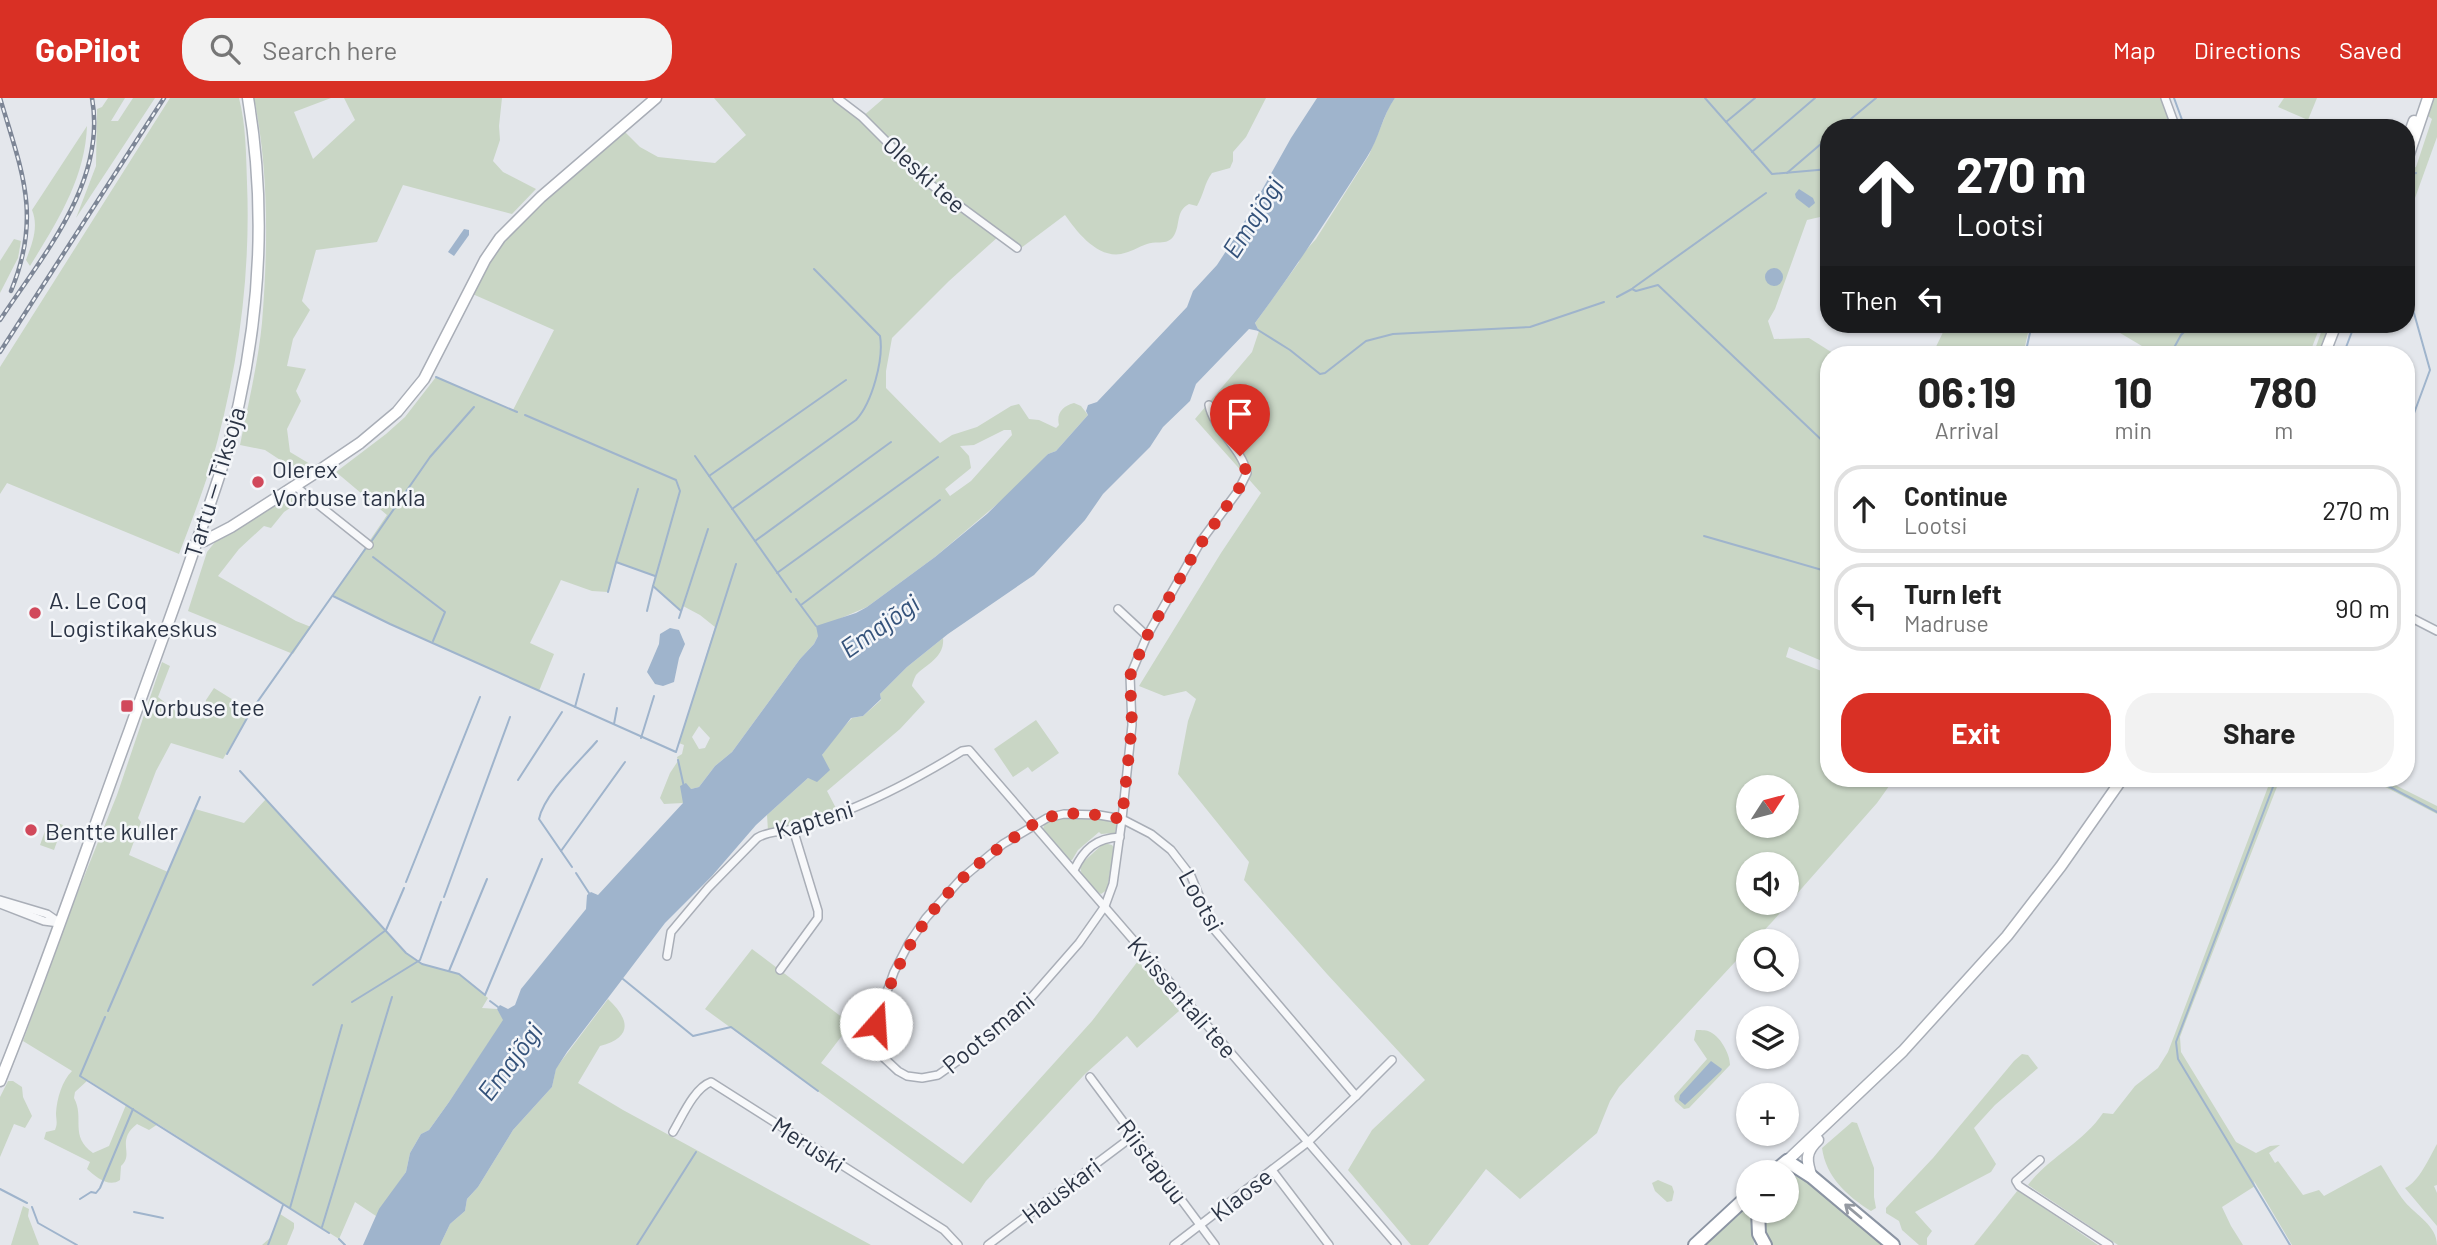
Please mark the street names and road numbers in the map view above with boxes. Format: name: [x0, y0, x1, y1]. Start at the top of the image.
street label: Oleski tee: [878, 129, 972, 219]
street label: Tartu — Tiksoja: [177, 403, 251, 561]
street label: Kapteni: [771, 793, 857, 845]
street label: Lootsi: [1173, 864, 1231, 936]
street label: Kvissentali tee: [1122, 930, 1244, 1064]
street label: Pootsmani: [936, 985, 1040, 1079]
street label: Meruski: [767, 1110, 851, 1178]
street label: Riistapuu: [1112, 1113, 1194, 1209]
street label: Hauskari: [1016, 1151, 1106, 1229]
street label: Klaose: [1205, 1161, 1277, 1227]

